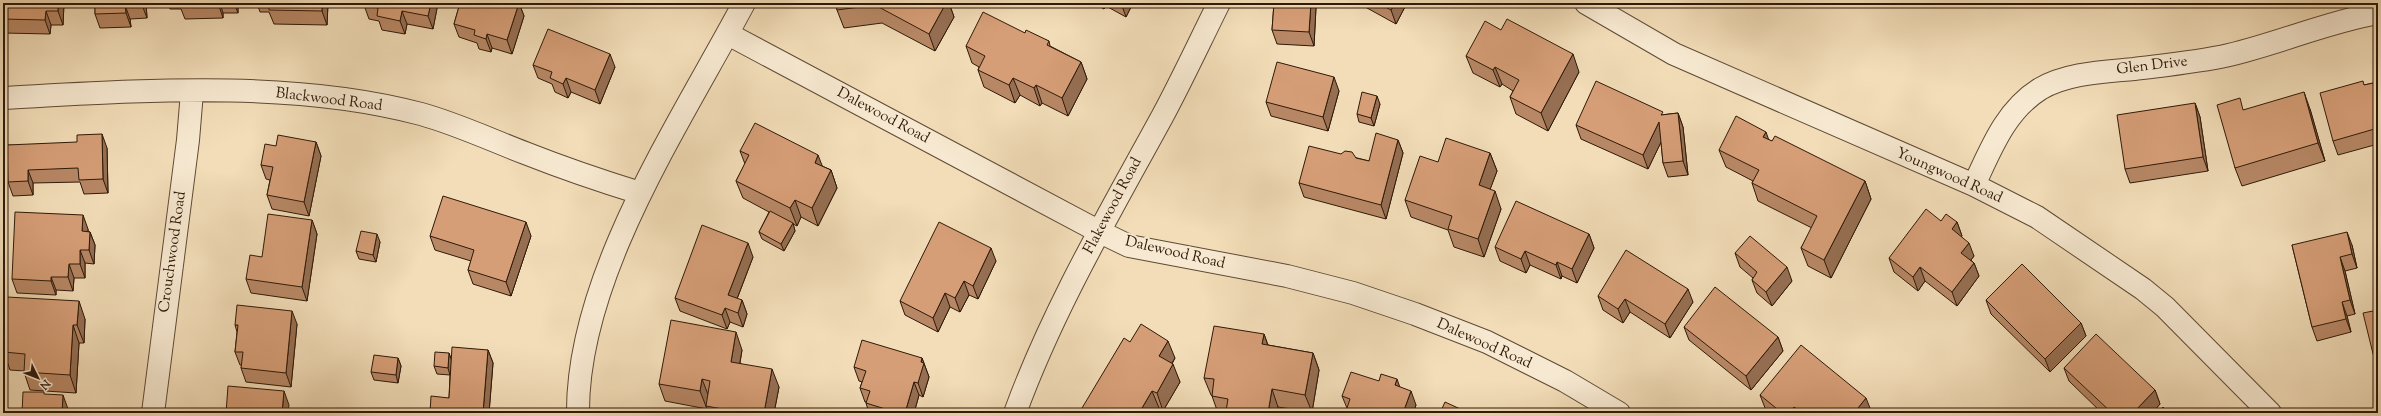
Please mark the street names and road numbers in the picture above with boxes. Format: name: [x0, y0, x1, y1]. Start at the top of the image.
street label: Glen Drive: [2115, 51, 2189, 81]
street label: Blackwood Road: [274, 83, 384, 117]
street label: Dalewood Road: [833, 83, 934, 150]
street label: Youngwood Road: [1892, 143, 2006, 209]
street label: Flakewood Road: [1079, 154, 1148, 258]
street label: Crouchwood Road: [154, 189, 192, 314]
street label: Dalewood Road: [1123, 231, 1228, 275]
street label: Dalewood Road: [1433, 314, 1535, 375]

